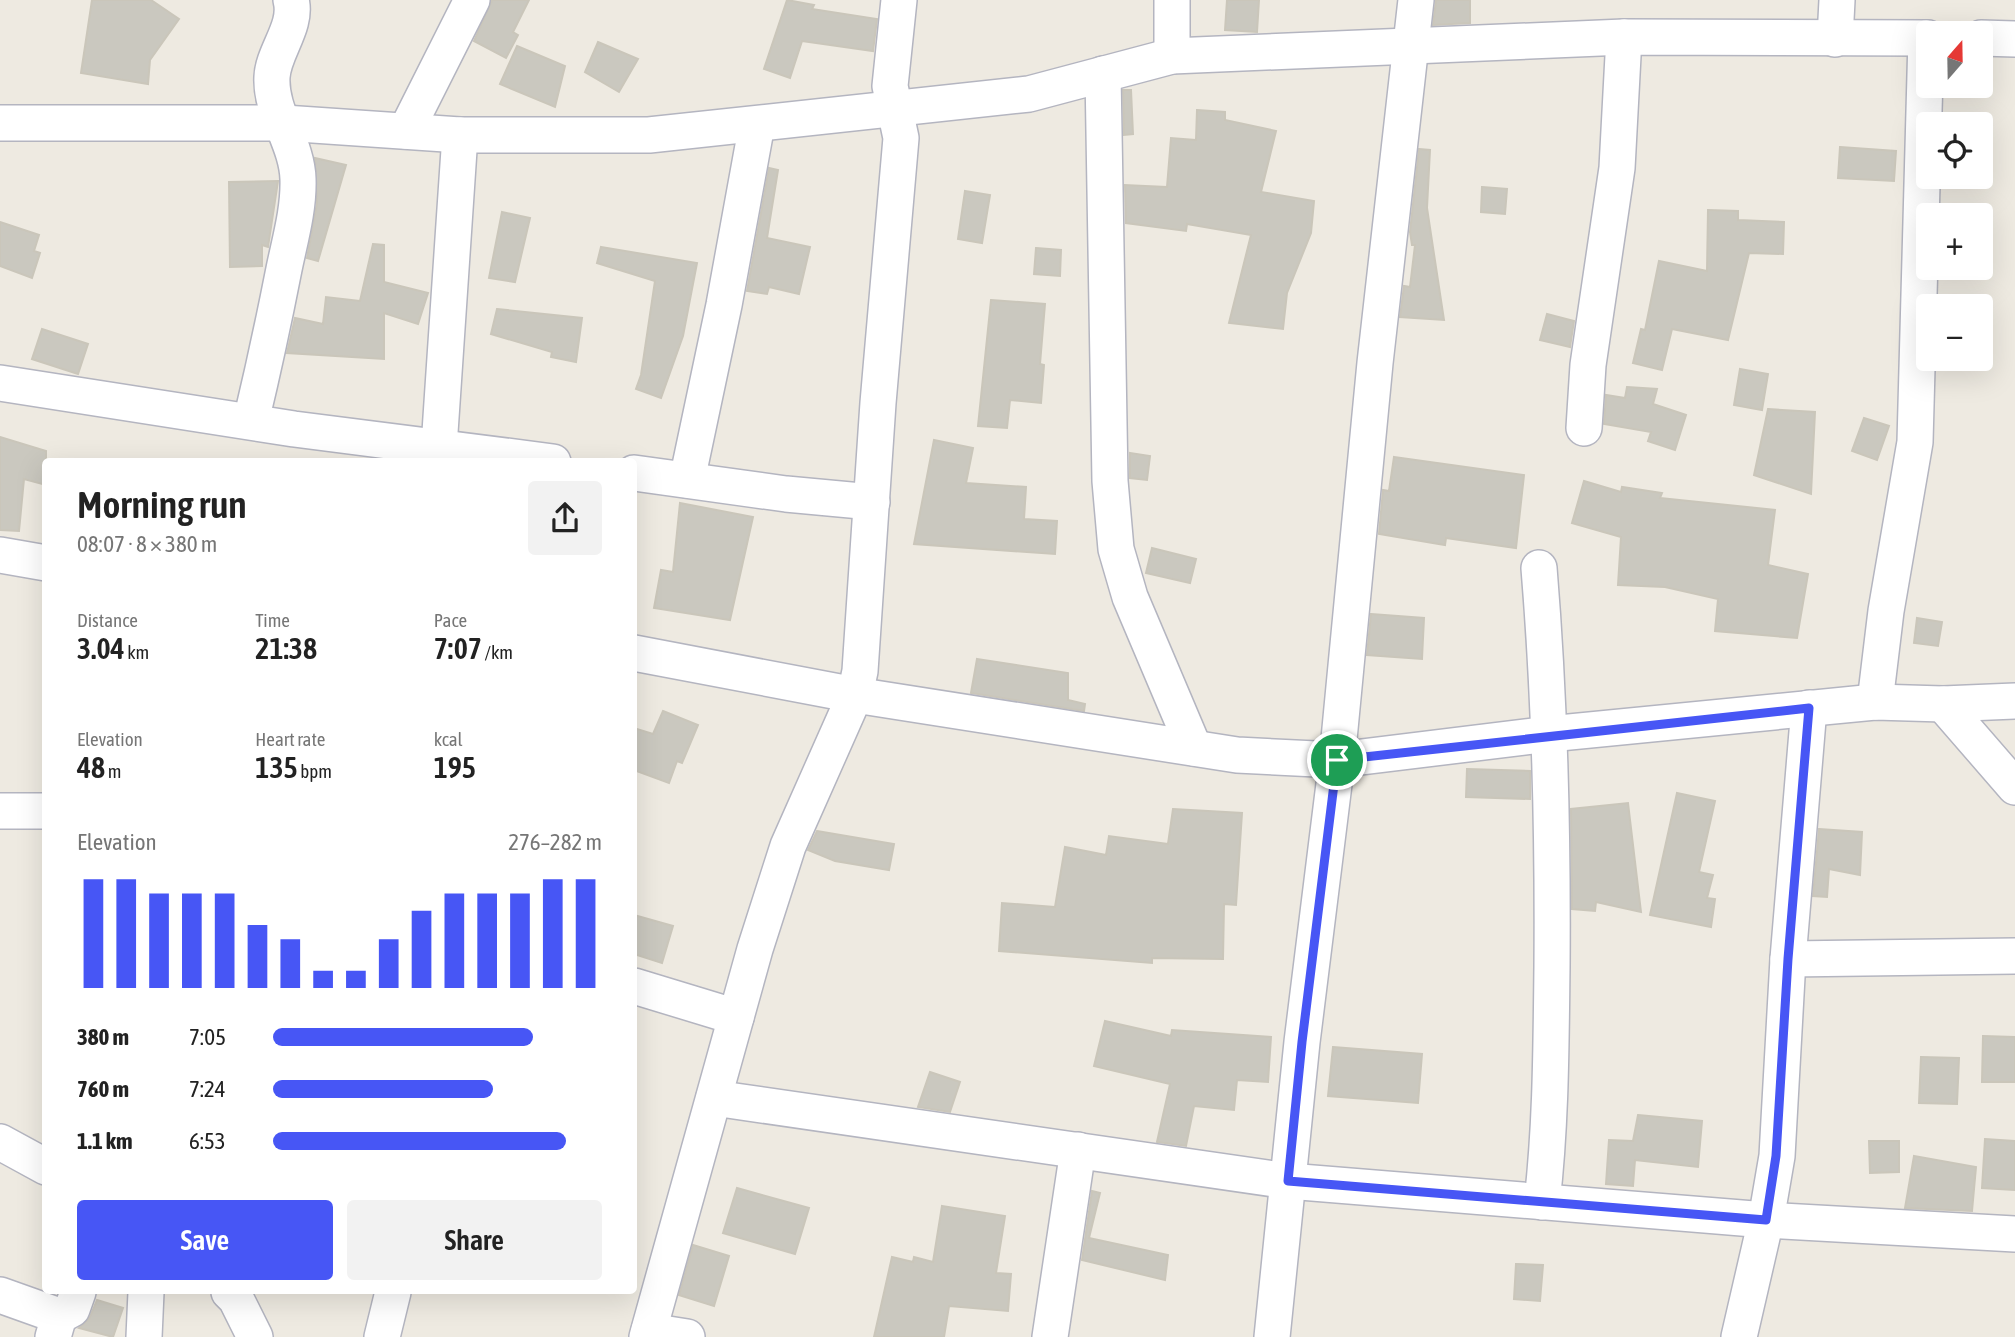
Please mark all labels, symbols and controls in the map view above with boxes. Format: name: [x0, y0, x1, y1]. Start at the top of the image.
north arrow: [1916, 21, 1993, 98]
map controls: [1916, 21, 1993, 371]
button: locate: [1916, 112, 1993, 189]
button: +: [1916, 203, 1993, 280]
button: −: [1916, 294, 1993, 371]
button: share: [528, 481, 602, 555]
text: Morning run: [77, 483, 247, 526]
text: 08:07 · 8 × 380 m: [77, 531, 217, 557]
text: Distance: [77, 609, 138, 631]
text: Time: [255, 609, 290, 631]
text: Pace: [434, 609, 467, 631]
text: 3.04: [77, 631, 125, 665]
text: 21:38: [255, 631, 317, 665]
text: 7:07: [434, 631, 482, 665]
text: km: [125, 641, 149, 663]
text: /km: [482, 641, 513, 663]
text: Elevation: [77, 728, 143, 750]
text: Heart rate: [255, 728, 325, 750]
text: kcal: [434, 728, 463, 750]
pin: [1307, 730, 1367, 790]
icon: arrive: [1318, 741, 1356, 779]
text: 48: [77, 750, 105, 784]
text: 135: [255, 750, 298, 784]
text: 195: [434, 750, 476, 784]
text: m: [105, 760, 122, 782]
text: bpm: [298, 760, 332, 782]
text: Elevation: [77, 829, 157, 855]
text: 276–282 m: [508, 829, 602, 855]
text: 380 m: [77, 1024, 129, 1050]
text: 7:05: [189, 1024, 226, 1050]
text: 760 m: [77, 1076, 129, 1102]
text: 7:24: [189, 1076, 226, 1102]
text: 1.1 km: [77, 1128, 133, 1154]
text: 6:53: [189, 1128, 226, 1154]
button: Save: [77, 1200, 333, 1280]
button: Share: [347, 1200, 602, 1280]

